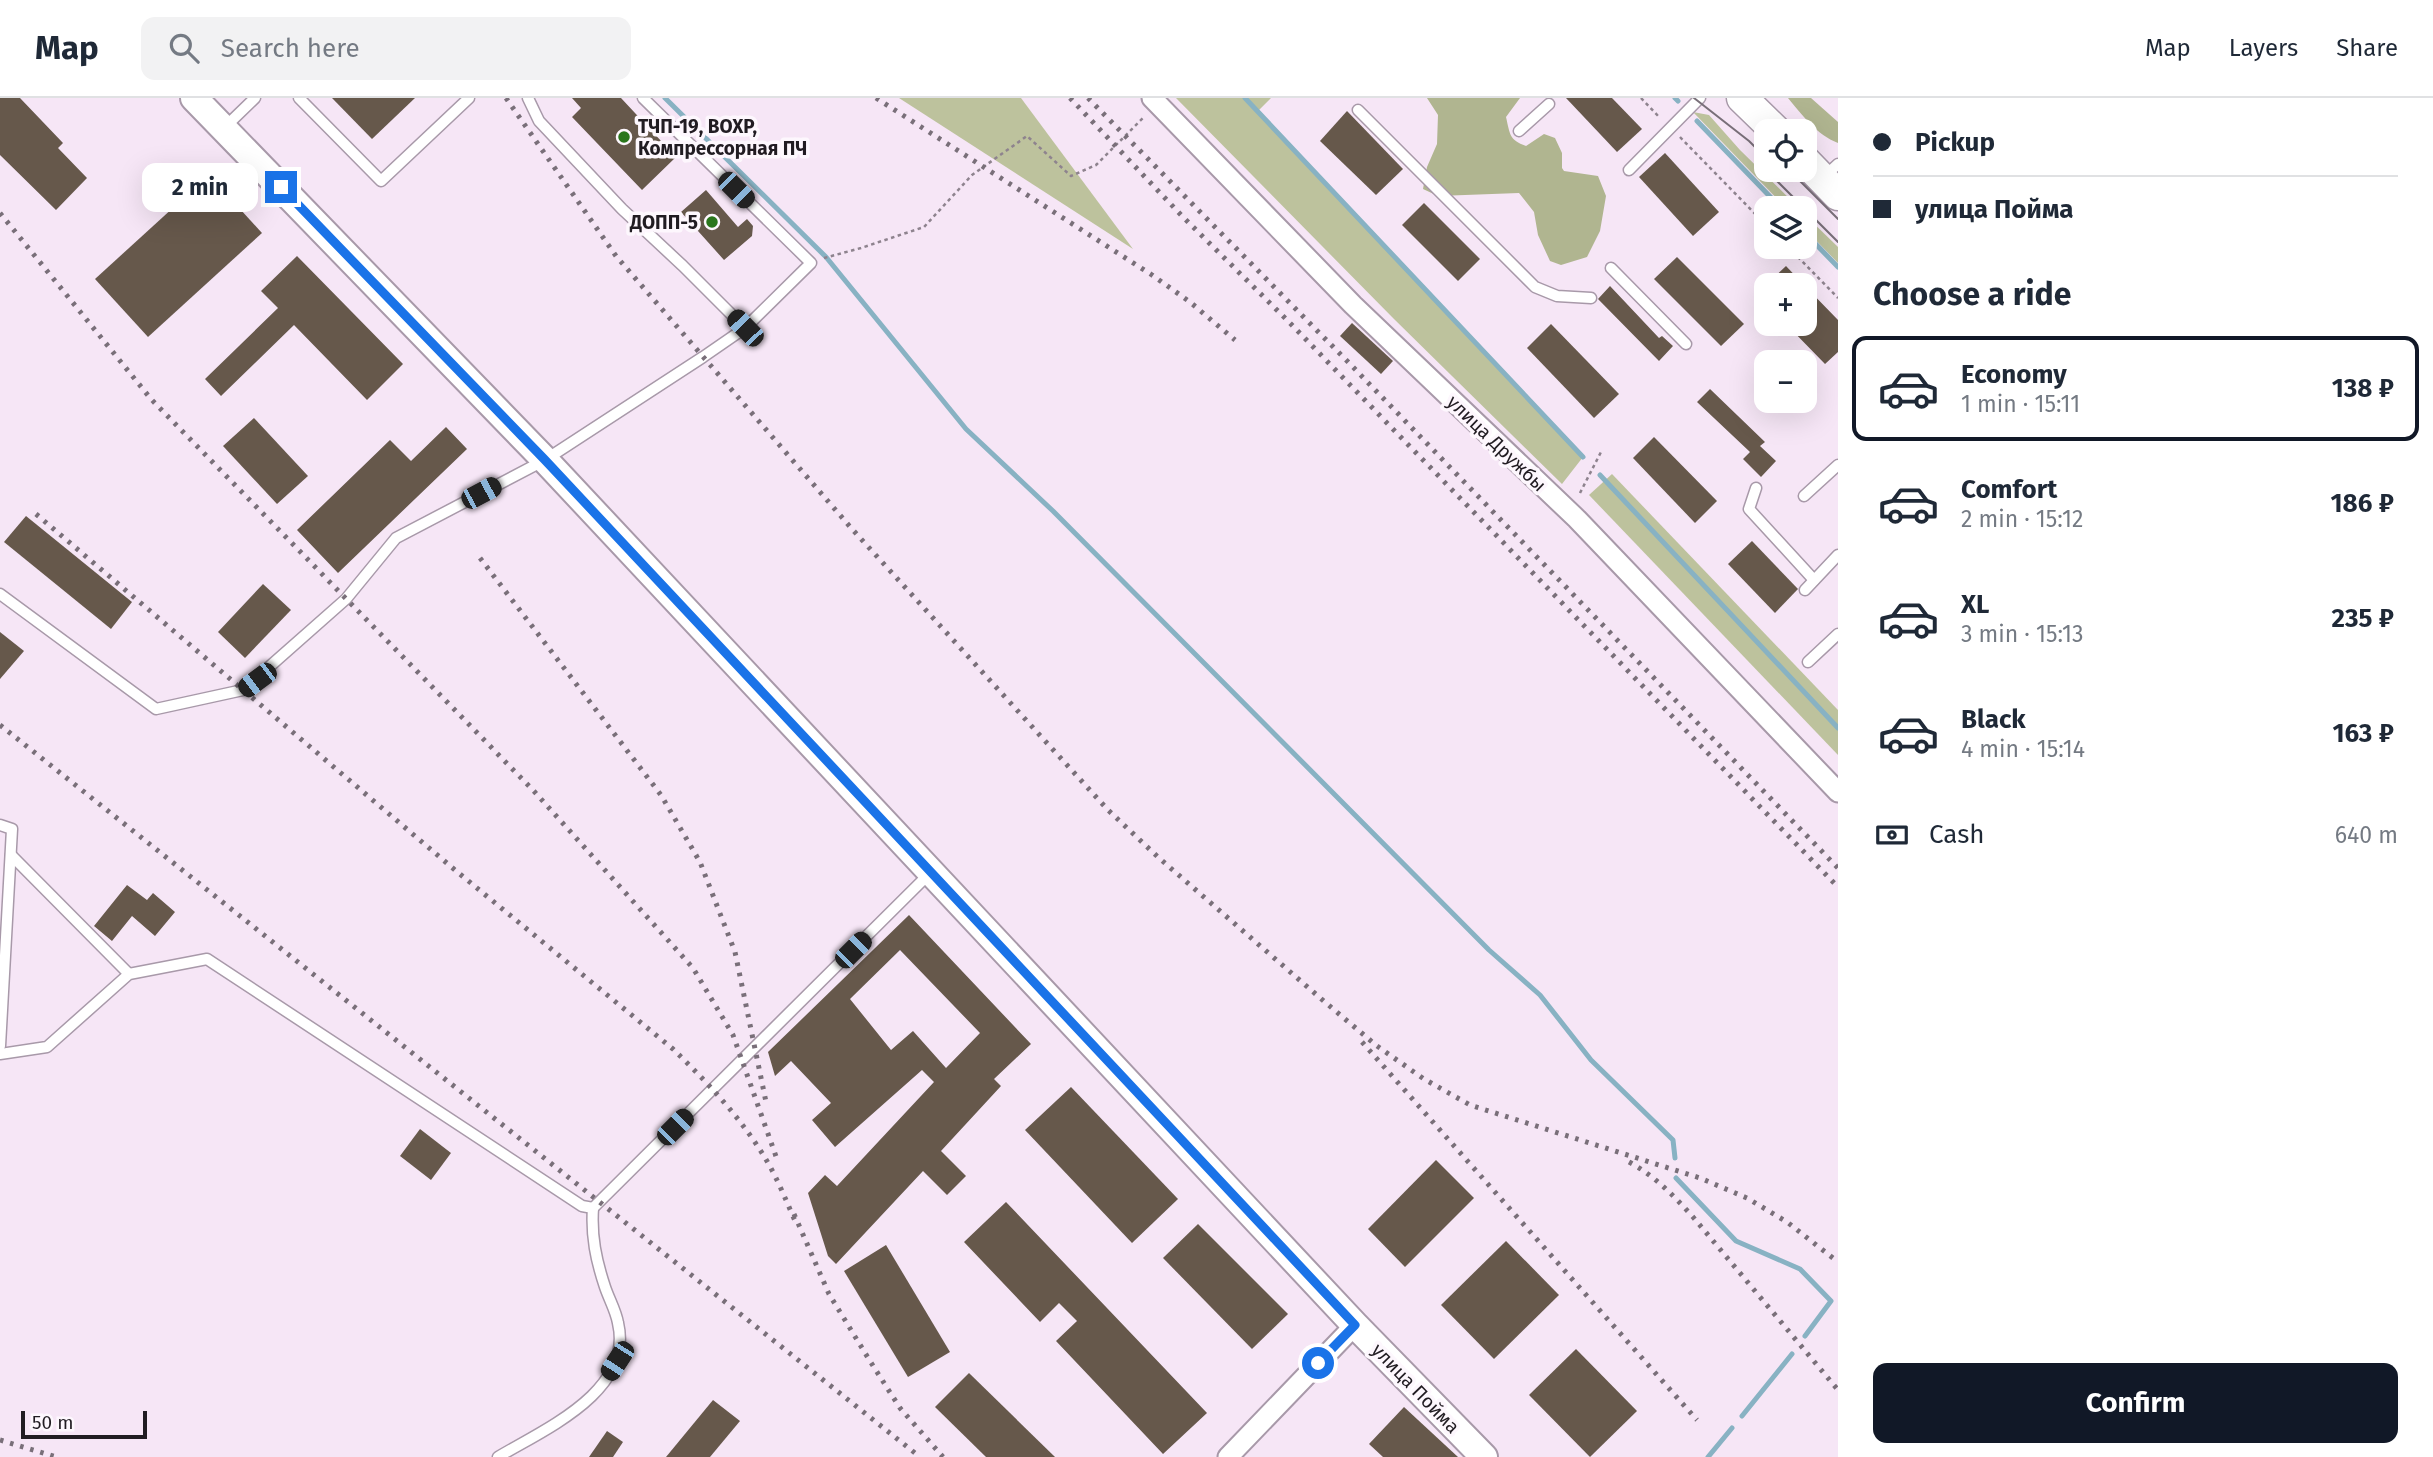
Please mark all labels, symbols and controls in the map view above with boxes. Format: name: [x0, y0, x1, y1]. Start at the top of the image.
search box: [141, 17, 631, 80]
text: Map: [35, 28, 99, 68]
icon: search: [165, 29, 203, 67]
text: Search here: [221, 33, 360, 64]
text: Map: [2145, 34, 2191, 62]
text: Layers: [2229, 34, 2298, 62]
text: Share: [2336, 34, 2398, 62]
place label: ТЧП-19, ВОХР, Компрессорная ПЧ: [638, 115, 807, 160]
map controls: [1754, 119, 1817, 413]
button: locate: [1754, 119, 1817, 182]
text: Pickup: [1915, 127, 1995, 158]
marker: ТЧП-19, ВОХР, Компрессорная ПЧ: [616, 129, 632, 145]
callout: 2 min: [141, 162, 256, 212]
car: [714, 168, 759, 212]
route end: [265, 171, 297, 203]
text: 2 min: [172, 173, 228, 201]
text: улица Пойма: [1915, 194, 2074, 225]
button: layers: [1754, 196, 1817, 259]
place label: ДОПП-5: [629, 211, 698, 234]
marker: ДОПП-5: [704, 214, 720, 230]
button: +: [1754, 273, 1817, 336]
text: Choose a ride: [1873, 275, 2071, 313]
car: [723, 306, 768, 350]
button: −: [1754, 350, 1817, 413]
icon: car: [1877, 357, 1940, 420]
text: Economy: [1961, 359, 2067, 390]
text: 138 ₽: [2332, 373, 2394, 404]
street label: улица Дружбы: [1442, 390, 1551, 496]
text: 1 min · 15:11: [1961, 390, 2080, 418]
icon: car: [1877, 472, 1940, 535]
car: [458, 474, 505, 512]
text: Comfort: [1961, 474, 2057, 505]
text: 186 ₽: [2331, 488, 2394, 519]
text: 2 min · 15:12: [1961, 505, 2083, 533]
icon: car: [1877, 587, 1940, 650]
text: XL: [1961, 589, 1989, 620]
text: 235 ₽: [2332, 603, 2394, 634]
text: 3 min · 15:13: [1961, 620, 2083, 648]
car: [234, 659, 281, 701]
icon: car: [1877, 702, 1940, 765]
text: Black: [1961, 704, 2026, 735]
text: 163 ₽: [2332, 718, 2394, 749]
text: 4 min · 15:14: [1961, 735, 2085, 763]
icon: cash: [1873, 816, 1911, 854]
text: Cash: [1929, 819, 1985, 850]
text: 640 m: [2335, 821, 2398, 849]
car: [831, 928, 876, 972]
car: [653, 1105, 698, 1149]
car: [597, 1338, 638, 1384]
street label: улица Пойма: [1367, 1338, 1464, 1438]
route start: [1302, 1347, 1334, 1379]
button: Confirm: [1873, 1363, 2398, 1443]
scale bar: [21, 1408, 147, 1440]
text: 50 m: [32, 1411, 73, 1434]

